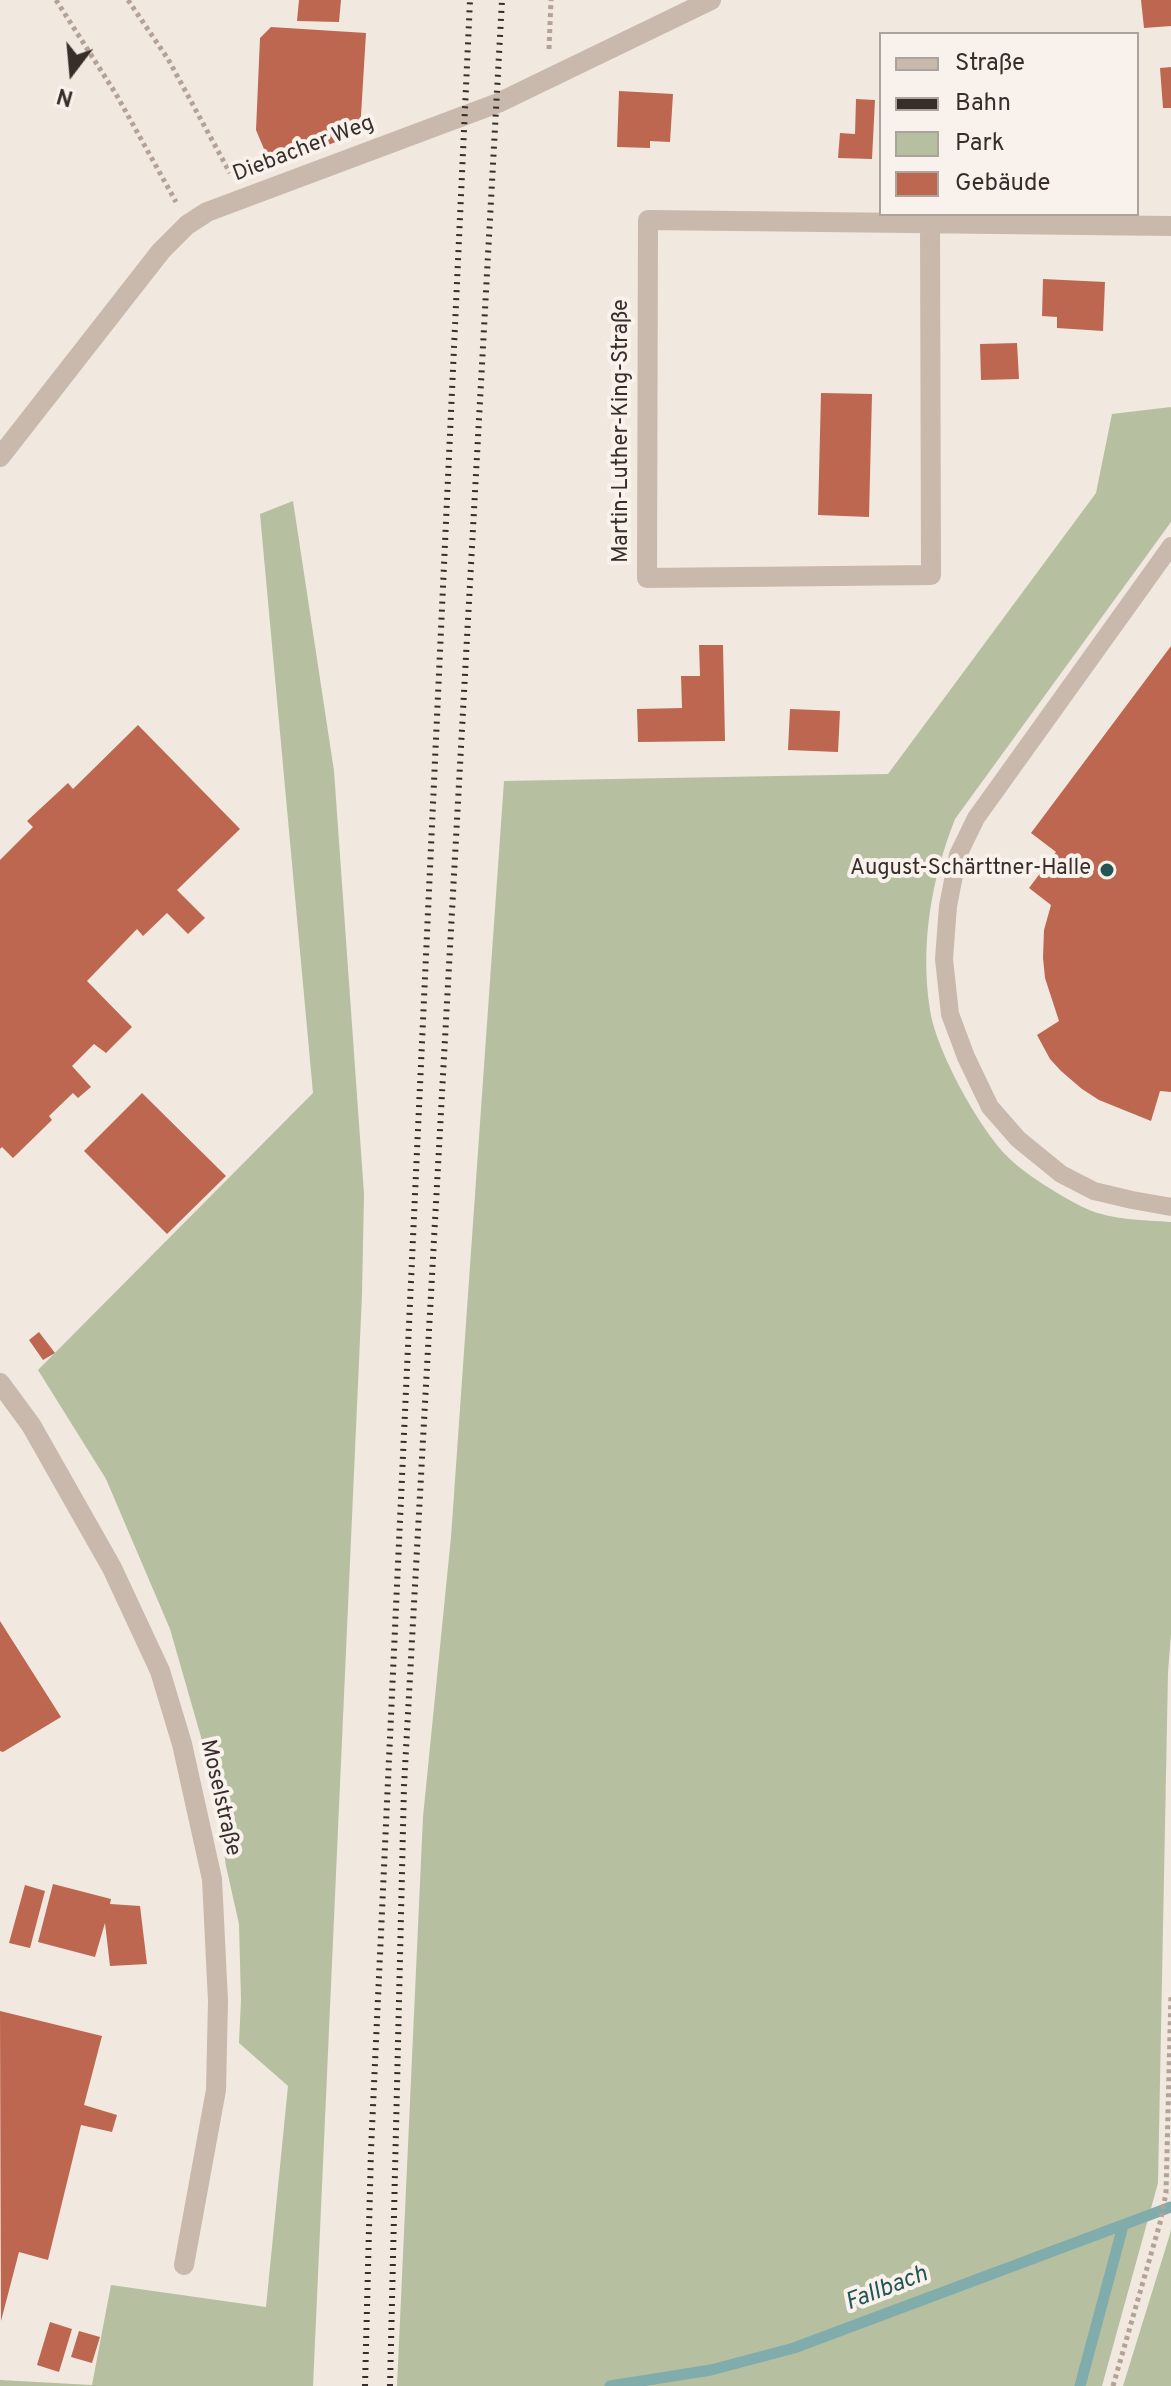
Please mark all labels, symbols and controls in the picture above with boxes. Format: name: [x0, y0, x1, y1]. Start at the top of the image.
north arrow: [32, 32, 112, 112]
legend: [879, 32, 1139, 216]
text: Straße: [955, 49, 1025, 79]
text: N: [54, 80, 77, 111]
text: Bahn: [955, 89, 1011, 119]
street label: Diebacher Weg: [230, 111, 378, 189]
text: Park: [955, 129, 1005, 159]
text: Gebäude: [955, 169, 1050, 199]
street label: Martin-Luther-King-Straße: [610, 299, 636, 563]
place label: August-Schärttner-Halle: [850, 857, 1091, 883]
marker: August-Schärttner-Halle: [1098, 861, 1116, 879]
street label: Moselstraße: [193, 1737, 245, 1859]
water label: Fallbach: [842, 2261, 932, 2319]

